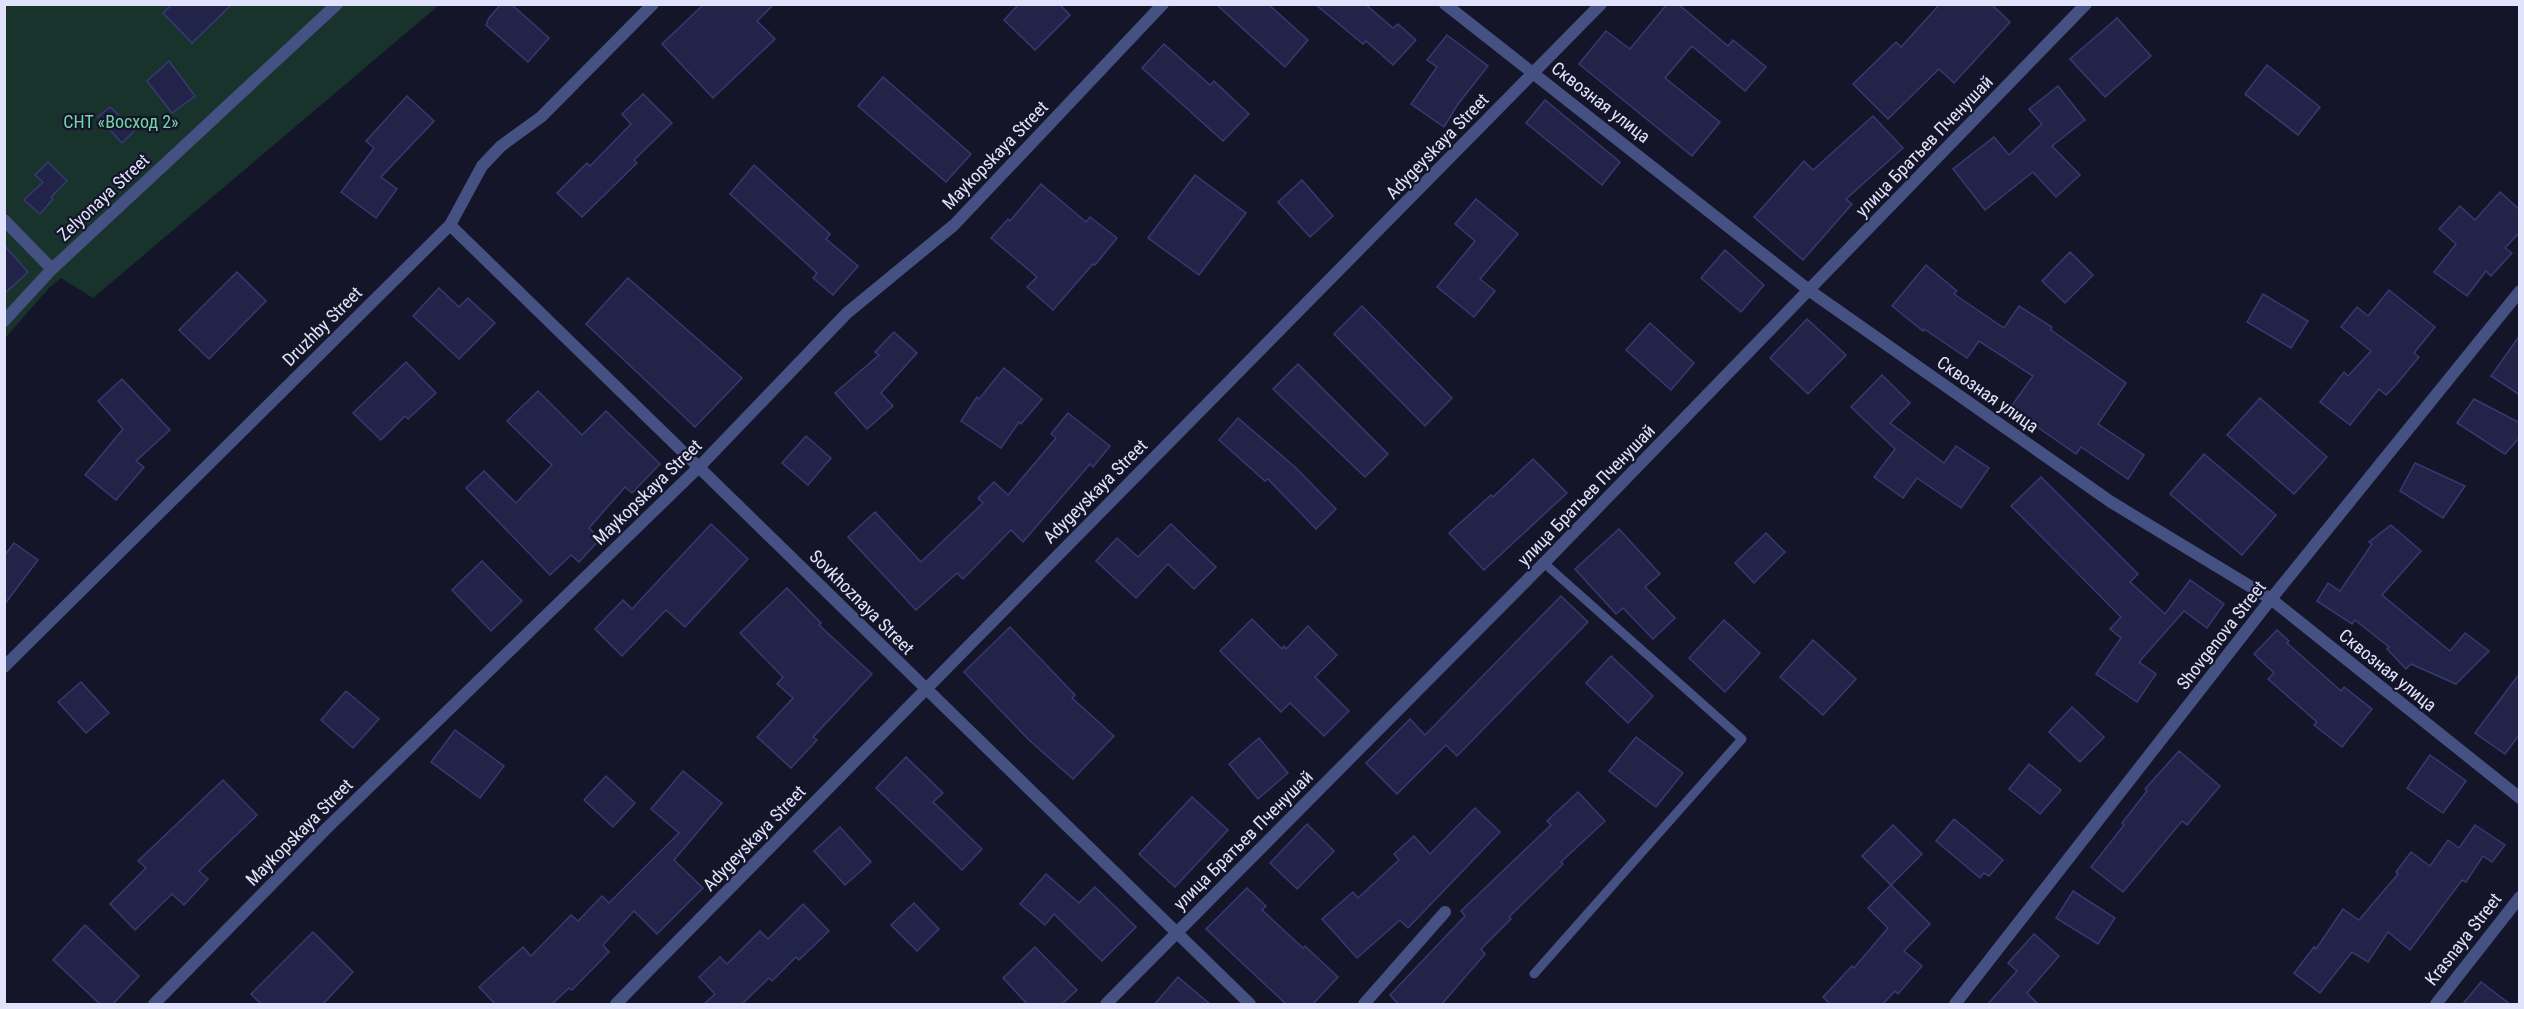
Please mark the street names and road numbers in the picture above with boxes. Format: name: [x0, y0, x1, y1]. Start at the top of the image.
street label: Сквозная улица: [1548, 57, 1654, 147]
street label: улица Братьев Пченушай: [1851, 71, 1997, 221]
street label: Adygeyskaya Street: [1381, 89, 1493, 203]
street label: Maykopskaya Street: [938, 96, 1052, 214]
street label: Zelyonaya Street: [53, 149, 153, 245]
street label: Druzhby Street: [278, 282, 366, 370]
street label: Сквозная улица: [1933, 351, 2043, 437]
street label: улица Братьев Пченушай: [1513, 420, 1659, 570]
street label: Maykopskaya Street: [588, 435, 706, 549]
street label: Adygeyskaya Street: [1039, 435, 1151, 547]
street label: Sovkhoznaya Street: [805, 545, 919, 659]
street label: Shovgenova Street: [2172, 577, 2270, 693]
street label: Сквозная улица: [2335, 624, 2441, 716]
street label: улица Братьев Пченушай: [1169, 766, 1317, 914]
street label: Maykopskaya Street: [241, 774, 357, 890]
street label: Adygeyskaya Street: [698, 781, 810, 895]
street label: Krasnaya Street: [2420, 889, 2506, 989]

